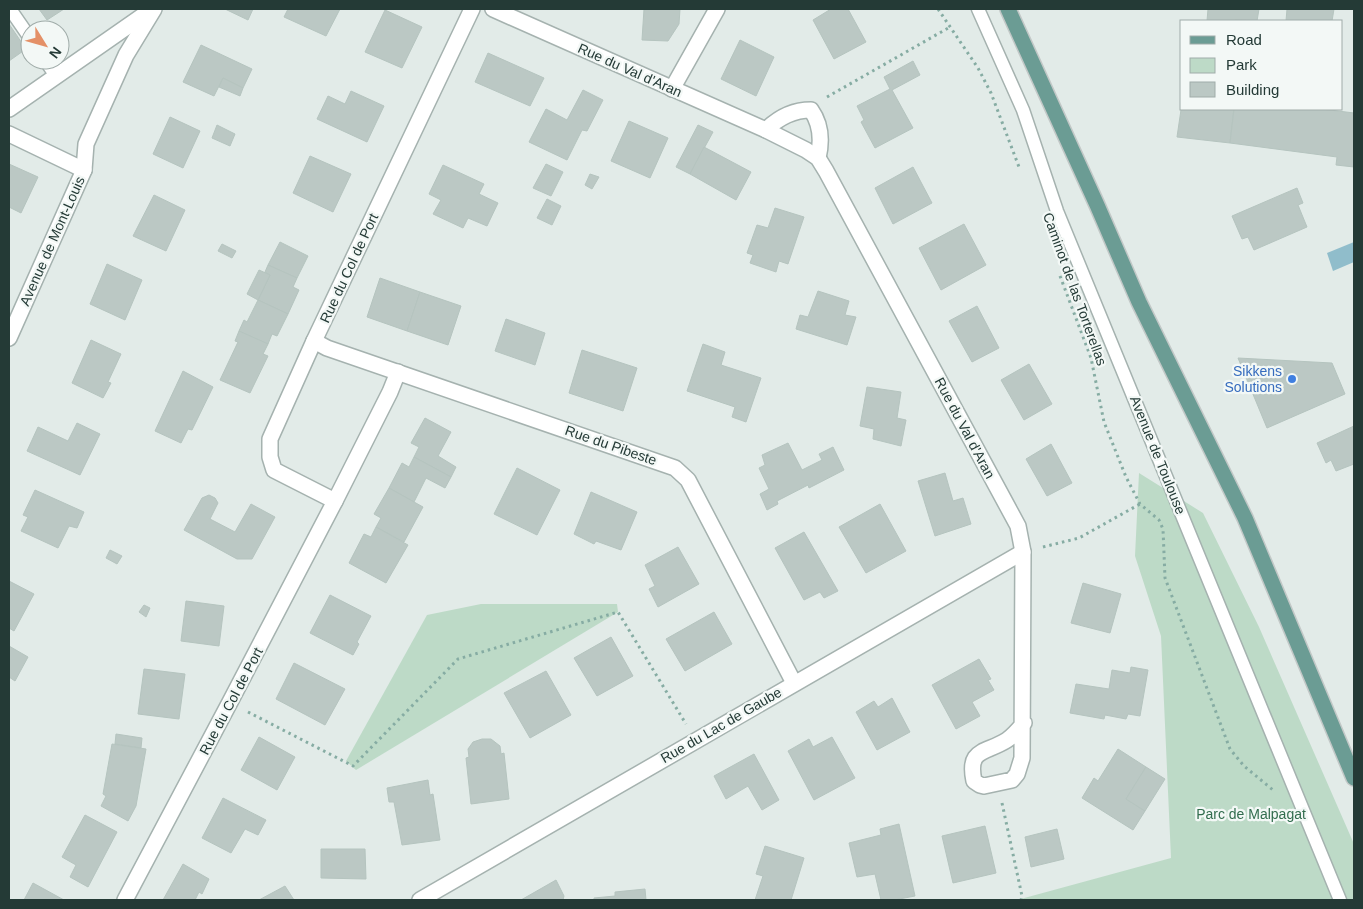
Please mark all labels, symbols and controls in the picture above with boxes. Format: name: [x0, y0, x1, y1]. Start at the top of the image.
north arrow: [20, 20, 70, 70]
legend: [1180, 20, 1343, 110]
text: Road: [1226, 31, 1262, 48]
street label: Rue du Val d'Aran: [576, 40, 684, 100]
text: N: [46, 44, 65, 62]
text: Park: [1226, 56, 1257, 73]
text: Building: [1226, 81, 1279, 98]
street label: Avenue de Mont-Louis: [16, 174, 88, 308]
street label: Caminot de las Torterellas: [1040, 210, 1110, 368]
street label: Rue du Col de Port: [317, 211, 381, 325]
place label: Sikkens Solutions: [1224, 363, 1282, 395]
marker: Sikkens Solutions: [1286, 373, 1298, 385]
street label: Rue du Val d'Aran: [932, 375, 998, 481]
street label: Avenue de Toulouse: [1127, 393, 1189, 517]
street label: Rue du Pibeste: [563, 422, 659, 468]
street label: Rue du Col de Port: [196, 645, 266, 757]
street label: Rue du Lac de Gaube: [658, 684, 785, 766]
park label: Parc de Malpagat: [1196, 806, 1306, 822]

